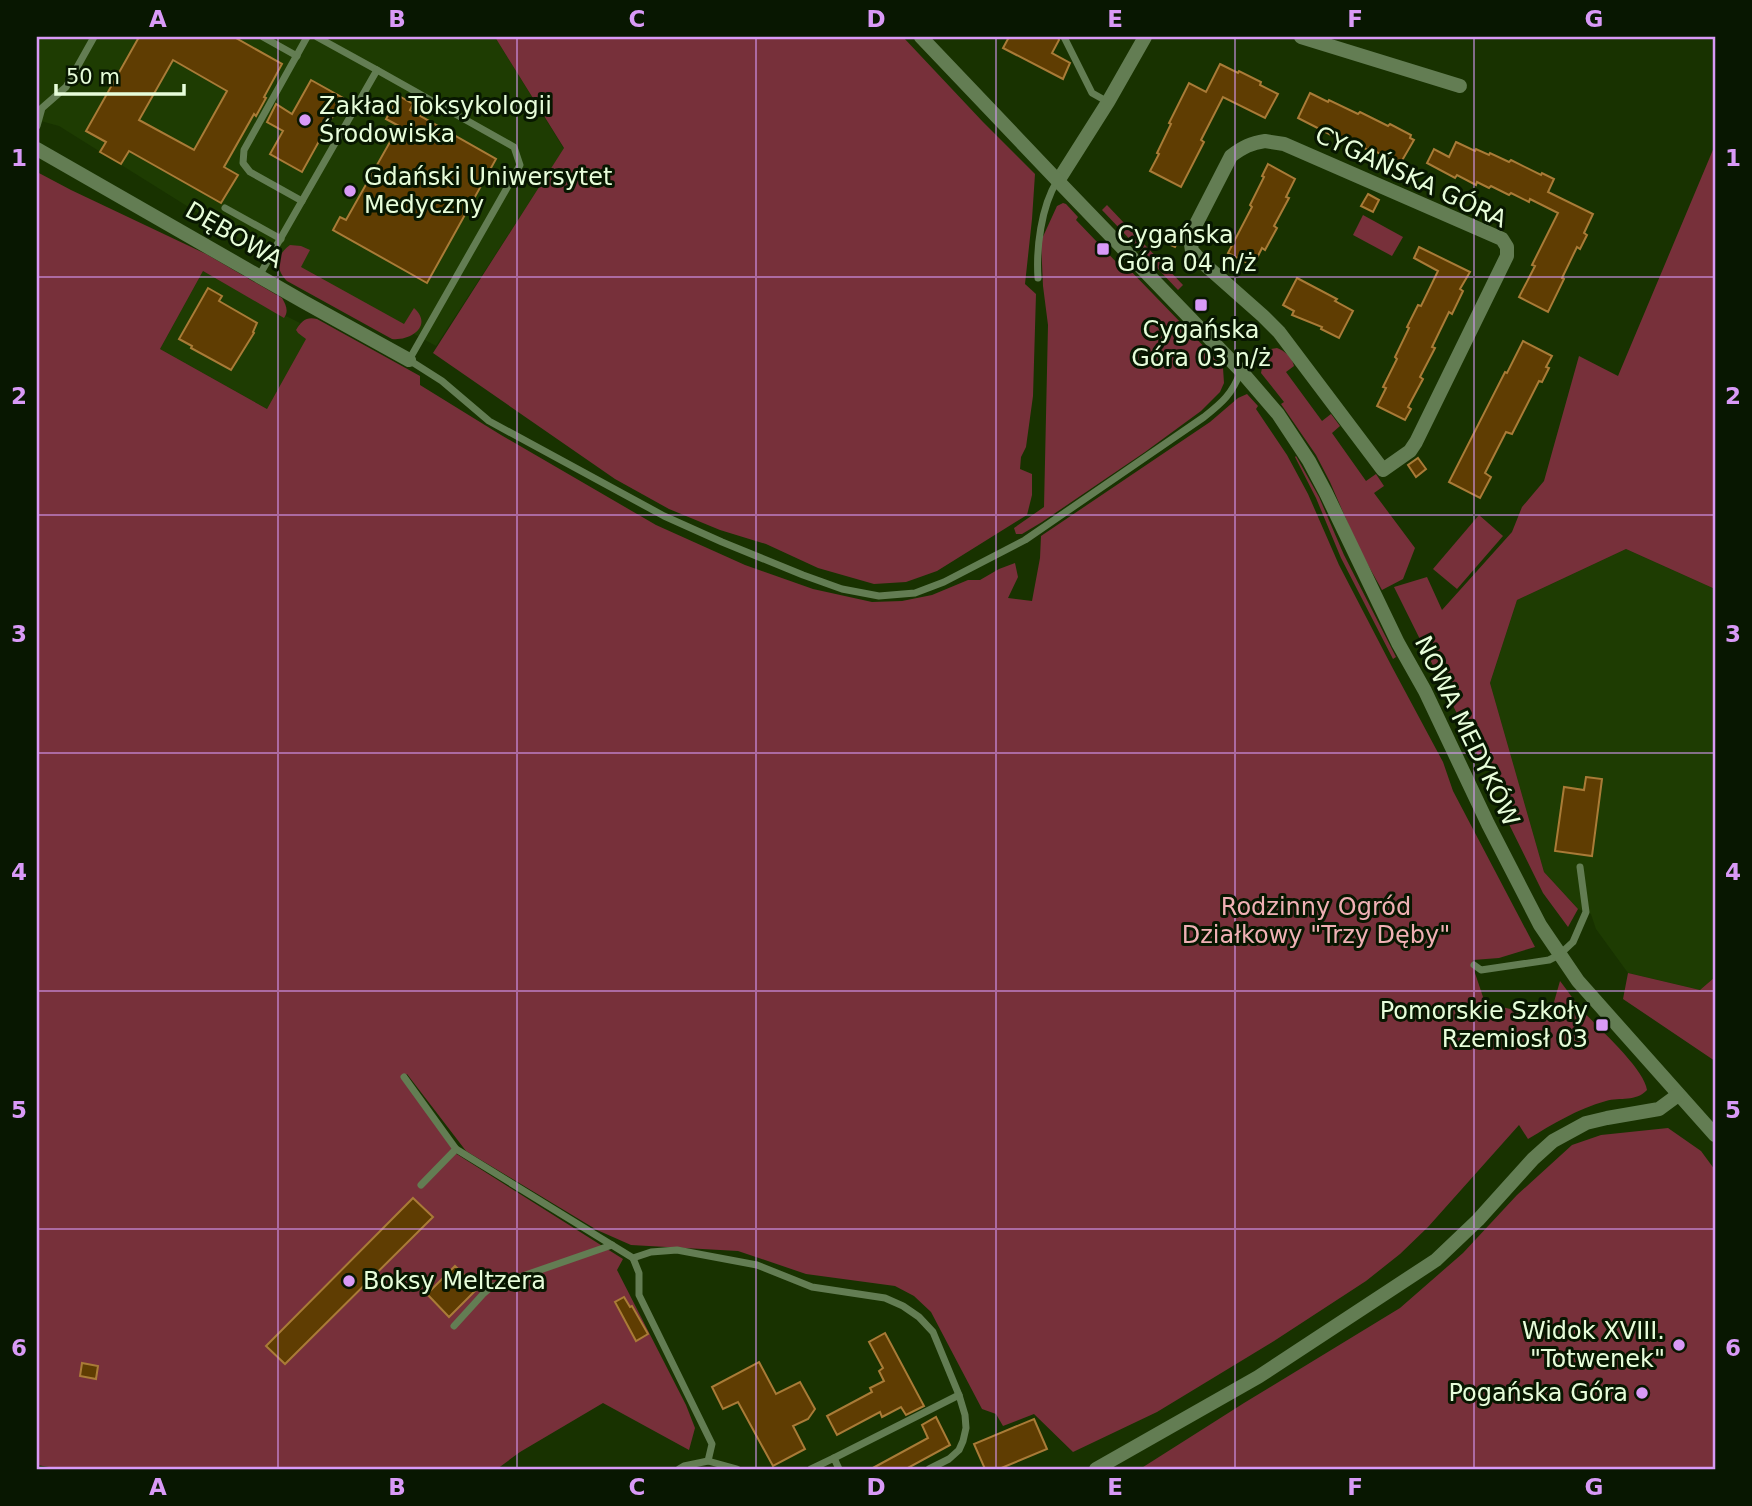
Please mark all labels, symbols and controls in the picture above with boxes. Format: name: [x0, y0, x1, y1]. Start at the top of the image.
text: A: [149, 6, 167, 32]
text: B: [388, 6, 406, 32]
text: C: [629, 6, 645, 32]
text: D: [866, 6, 886, 32]
text: E: [1107, 6, 1123, 32]
text: F: [1347, 6, 1363, 32]
text: G: [1585, 6, 1603, 32]
scale bar: [56, 52, 184, 96]
text: 50 m: [66, 65, 120, 89]
place label: Zakład Toksykologii Środowiska: [319, 92, 552, 148]
marker: Zakład Toksykologii Środowiska: [297, 112, 313, 128]
street label: CYGAŃSKA GÓRA: [1311, 119, 1513, 234]
text: 1: [11, 145, 27, 171]
text: 1: [1725, 145, 1741, 171]
place label: Gdański Uniwersytet Medyczny: [364, 163, 612, 219]
marker: Gdański Uniwersytet Medyczny: [342, 183, 358, 199]
street label: DĘBOWA: [180, 196, 288, 274]
place label: Cygańska Góra 04 n/ż: [1117, 221, 1257, 277]
marker: Cygańska Góra 04 n/ż: [1095, 241, 1111, 257]
marker: Cygańska Góra 03 n/ż: [1193, 297, 1209, 313]
place label: Cygańska Góra 03 n/ż: [1131, 316, 1271, 372]
text: 2: [11, 383, 27, 409]
text: 2: [1725, 383, 1741, 409]
text: 3: [11, 621, 27, 647]
text: 3: [1725, 621, 1741, 647]
street label: NOWA MEDYKÓW: [1409, 630, 1527, 831]
text: 4: [11, 859, 27, 885]
text: 4: [1725, 859, 1741, 885]
park label: Rodzinny Ogród Działkowy "Trzy Dęby": [1182, 893, 1450, 949]
place label: Pomorskie Szkoły Rzemiosł 03: [1380, 997, 1588, 1053]
marker: Pomorskie Szkoły Rzemiosł 03: [1594, 1017, 1610, 1033]
text: 5: [11, 1097, 27, 1123]
text: 5: [1725, 1097, 1741, 1123]
place label: Boksy Meltzera: [363, 1267, 546, 1295]
marker: Boksy Meltzera: [341, 1273, 357, 1289]
place label: Widok XVIII. "Totwenek": [1522, 1317, 1665, 1373]
text: 6: [11, 1335, 27, 1361]
text: 6: [1725, 1335, 1741, 1361]
marker: Widok XVIII. "Totwenek": [1671, 1337, 1687, 1353]
place label: Pogańska Góra: [1448, 1379, 1628, 1407]
marker: Pogańska Góra: [1634, 1385, 1650, 1401]
text: A: [149, 1474, 167, 1500]
text: B: [388, 1474, 406, 1500]
text: C: [629, 1474, 645, 1500]
text: D: [866, 1474, 886, 1500]
text: E: [1107, 1474, 1123, 1500]
text: F: [1347, 1474, 1363, 1500]
text: G: [1585, 1474, 1603, 1500]

